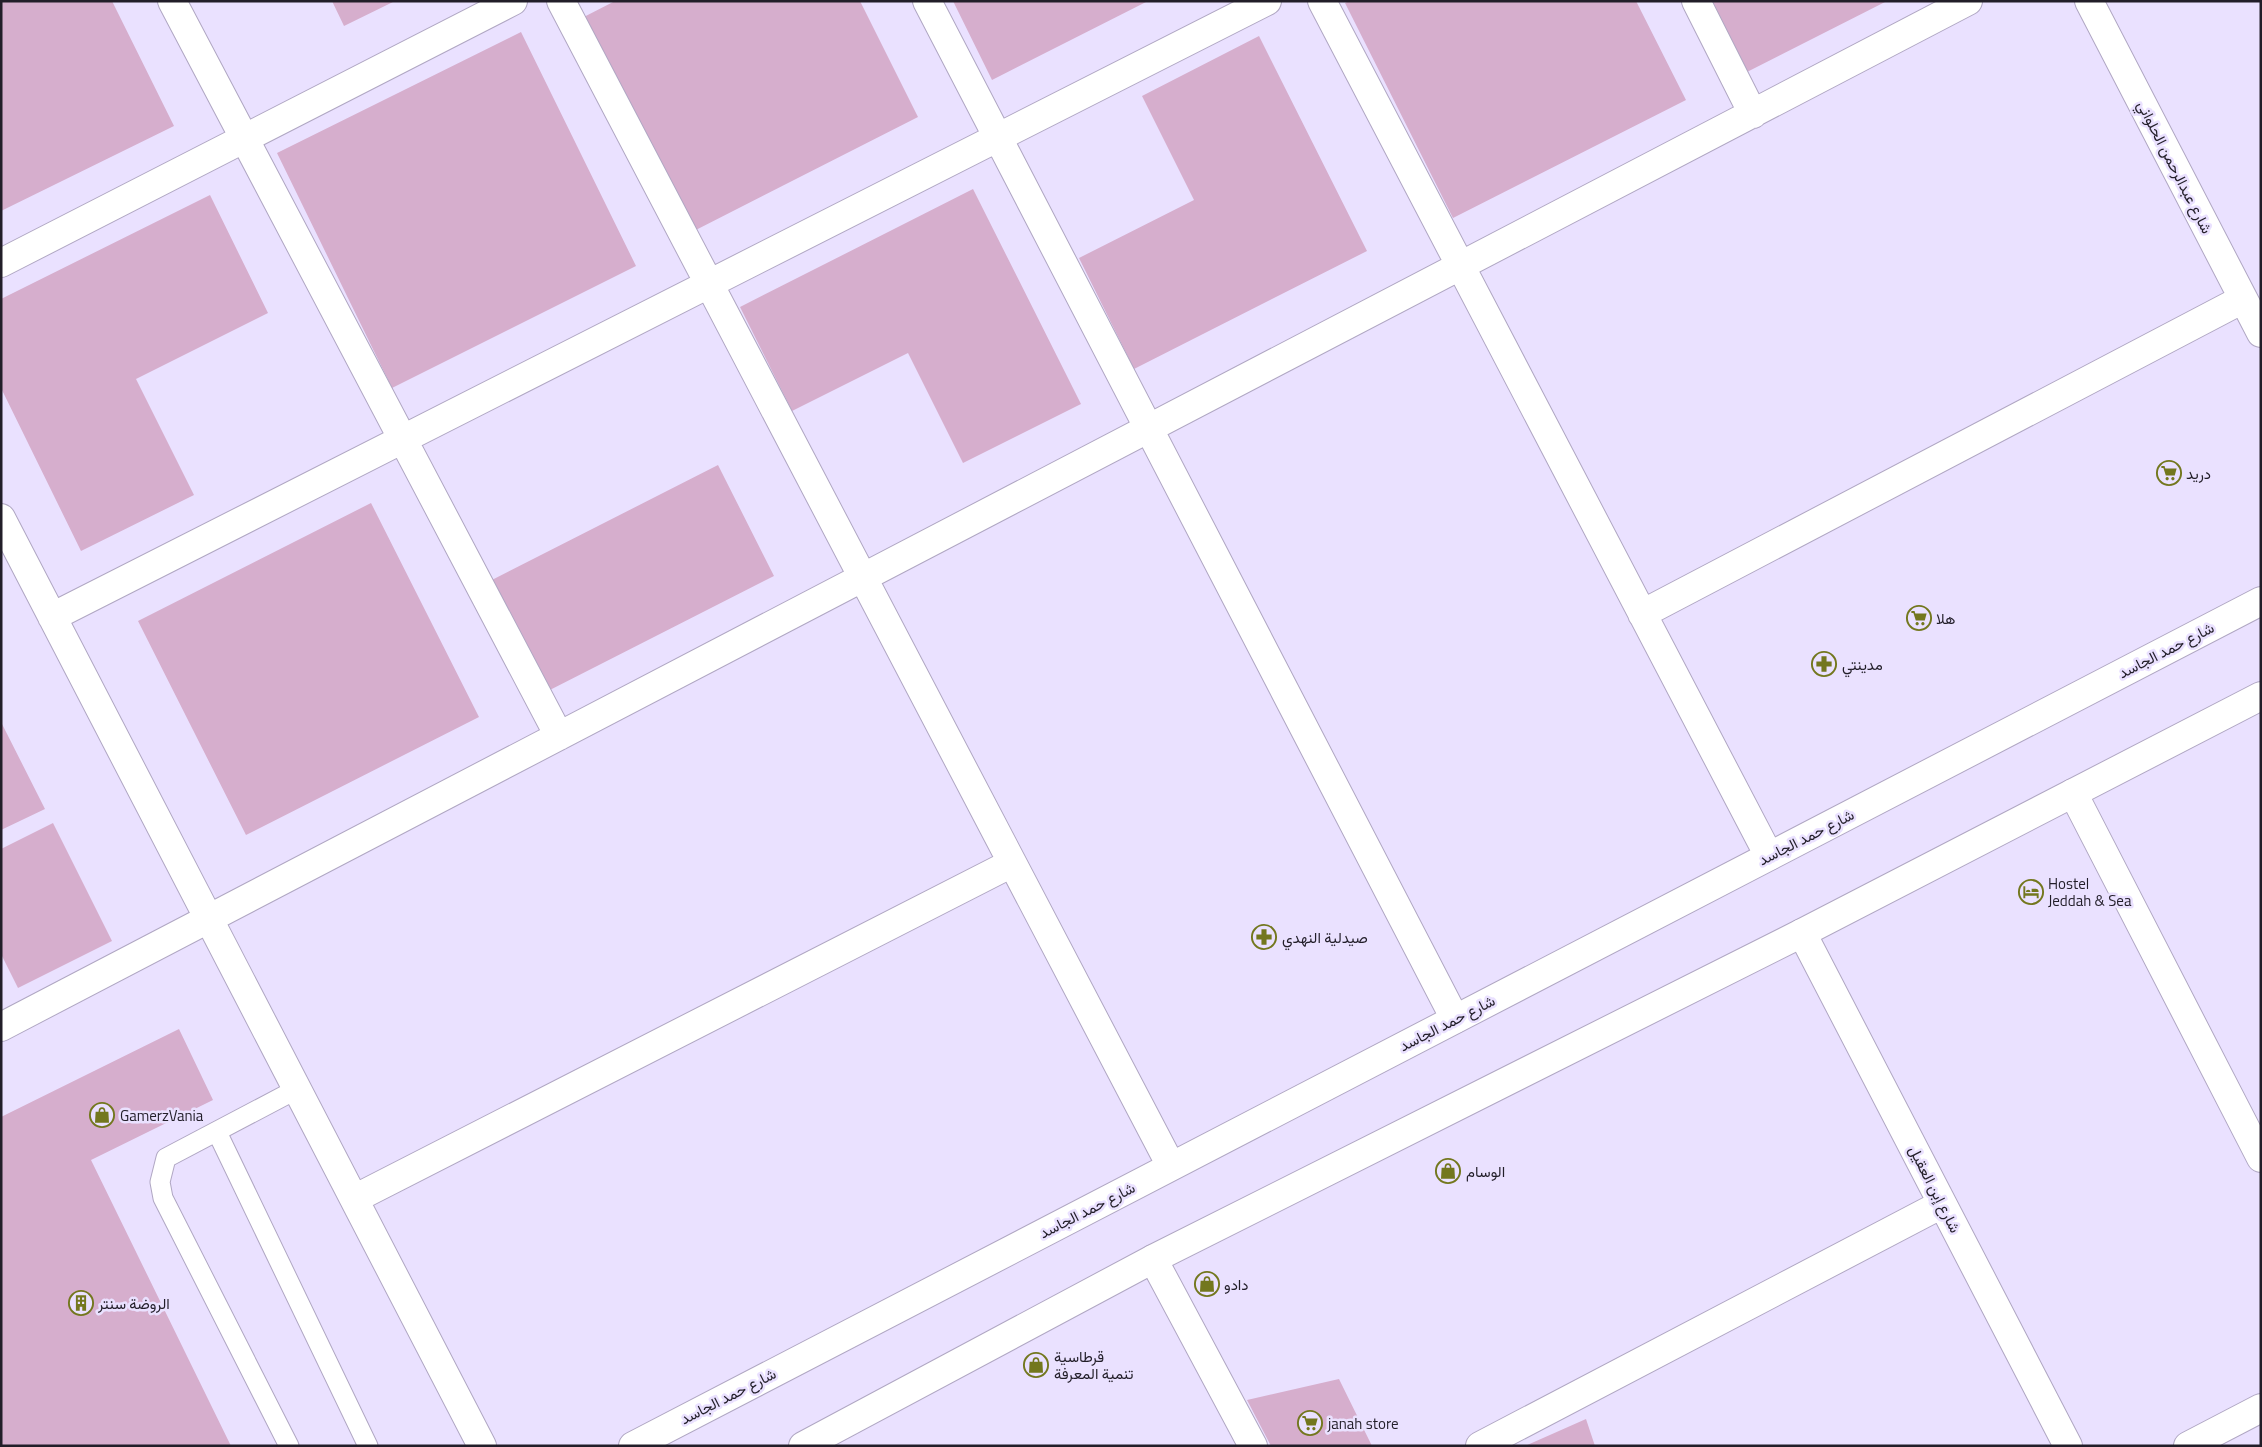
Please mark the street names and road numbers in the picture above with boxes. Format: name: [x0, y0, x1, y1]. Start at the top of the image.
street label: شارع عبدالرحمن الحلواني: [2130, 96, 2219, 239]
street label: شارع حمد الجاسد: [2114, 616, 2218, 684]
street label: شارع حمد الجاسد: [1754, 803, 1858, 871]
street label: شارع حمد الجاسد: [1395, 989, 1499, 1057]
street label: شارع إبن العقيل: [1903, 1141, 1967, 1237]
street label: شارع حمد الجاسد: [1035, 1176, 1139, 1244]
street label: شارع حمد الجاسد: [676, 1362, 780, 1430]

